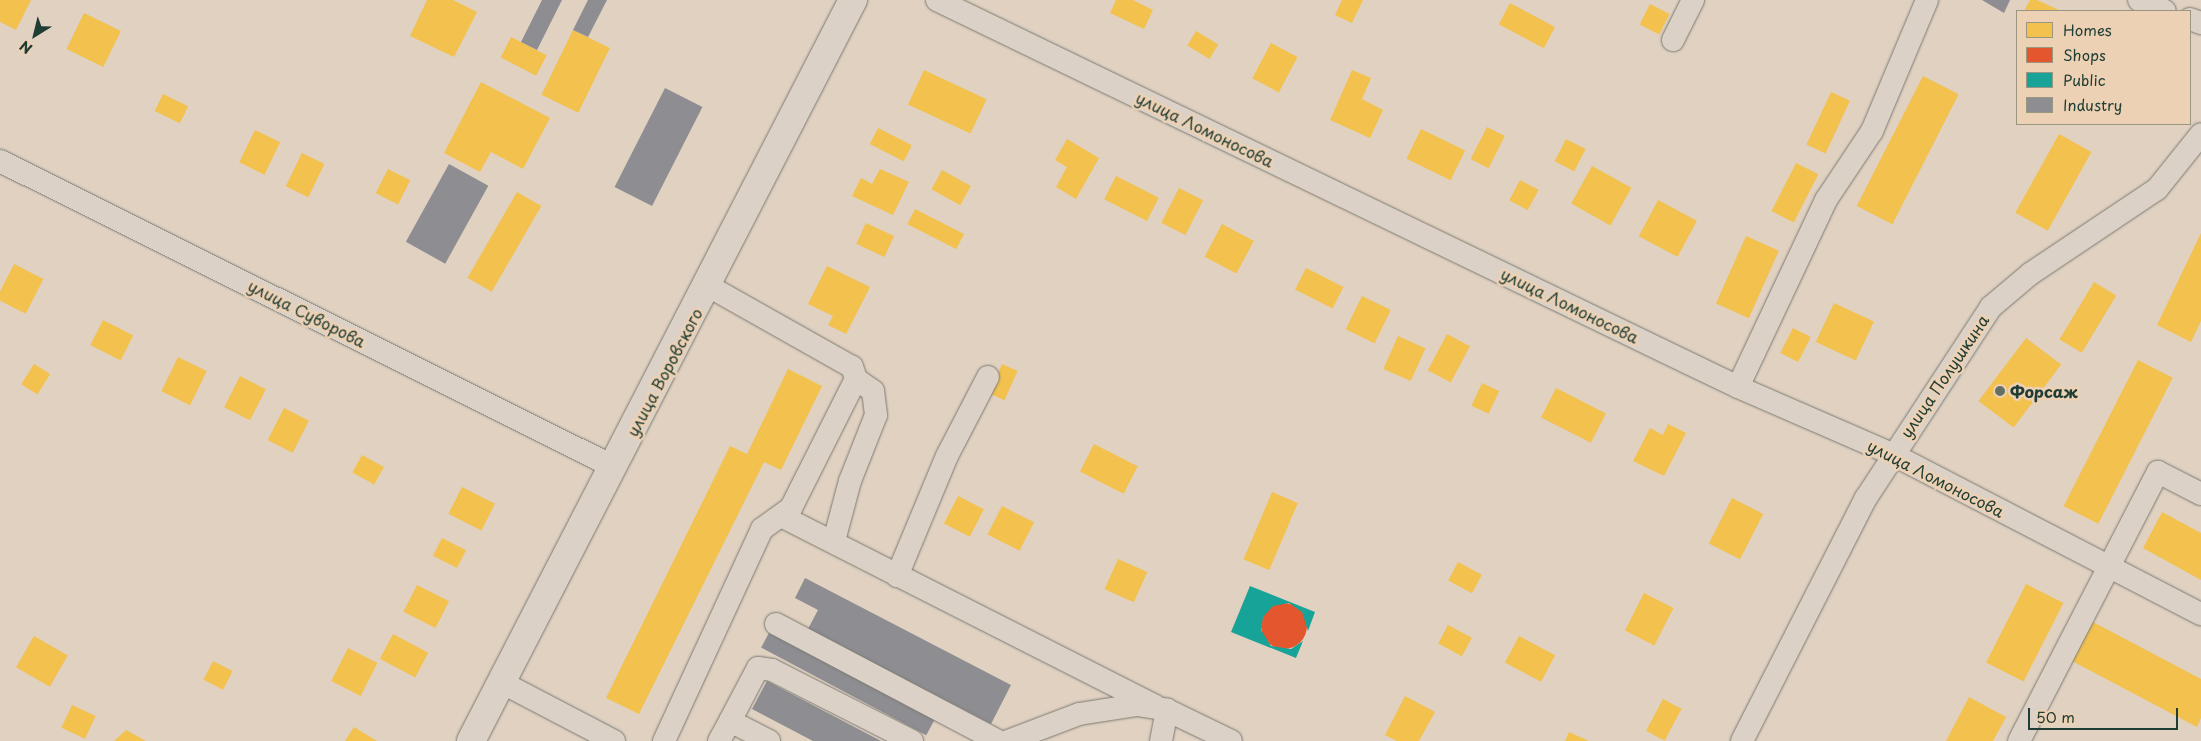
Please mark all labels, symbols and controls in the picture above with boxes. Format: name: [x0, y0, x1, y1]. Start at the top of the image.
north arrow: [10, 10, 60, 60]
legend: [2016, 10, 2191, 125]
text: Homes: [2063, 18, 2112, 41]
text: N: [15, 36, 37, 59]
text: Shops: [2063, 43, 2106, 66]
text: Public: [2063, 68, 2106, 91]
street label: улица Ломоносова: [1133, 87, 1277, 171]
text: Industry: [2063, 93, 2122, 116]
street label: улица Ломоносова: [1498, 263, 1642, 347]
street label: улица Суворова: [245, 275, 369, 351]
street label: улица Воровского: [622, 304, 706, 440]
street label: улица Полушкина: [1896, 311, 1992, 441]
place label: Форсаж: [2010, 381, 2078, 401]
marker: Форсаж: [1994, 385, 2006, 397]
street label: улица Ломоносова: [1864, 435, 2008, 521]
scale bar: [2031, 698, 2181, 730]
text: 50 m: [2036, 705, 2075, 728]

